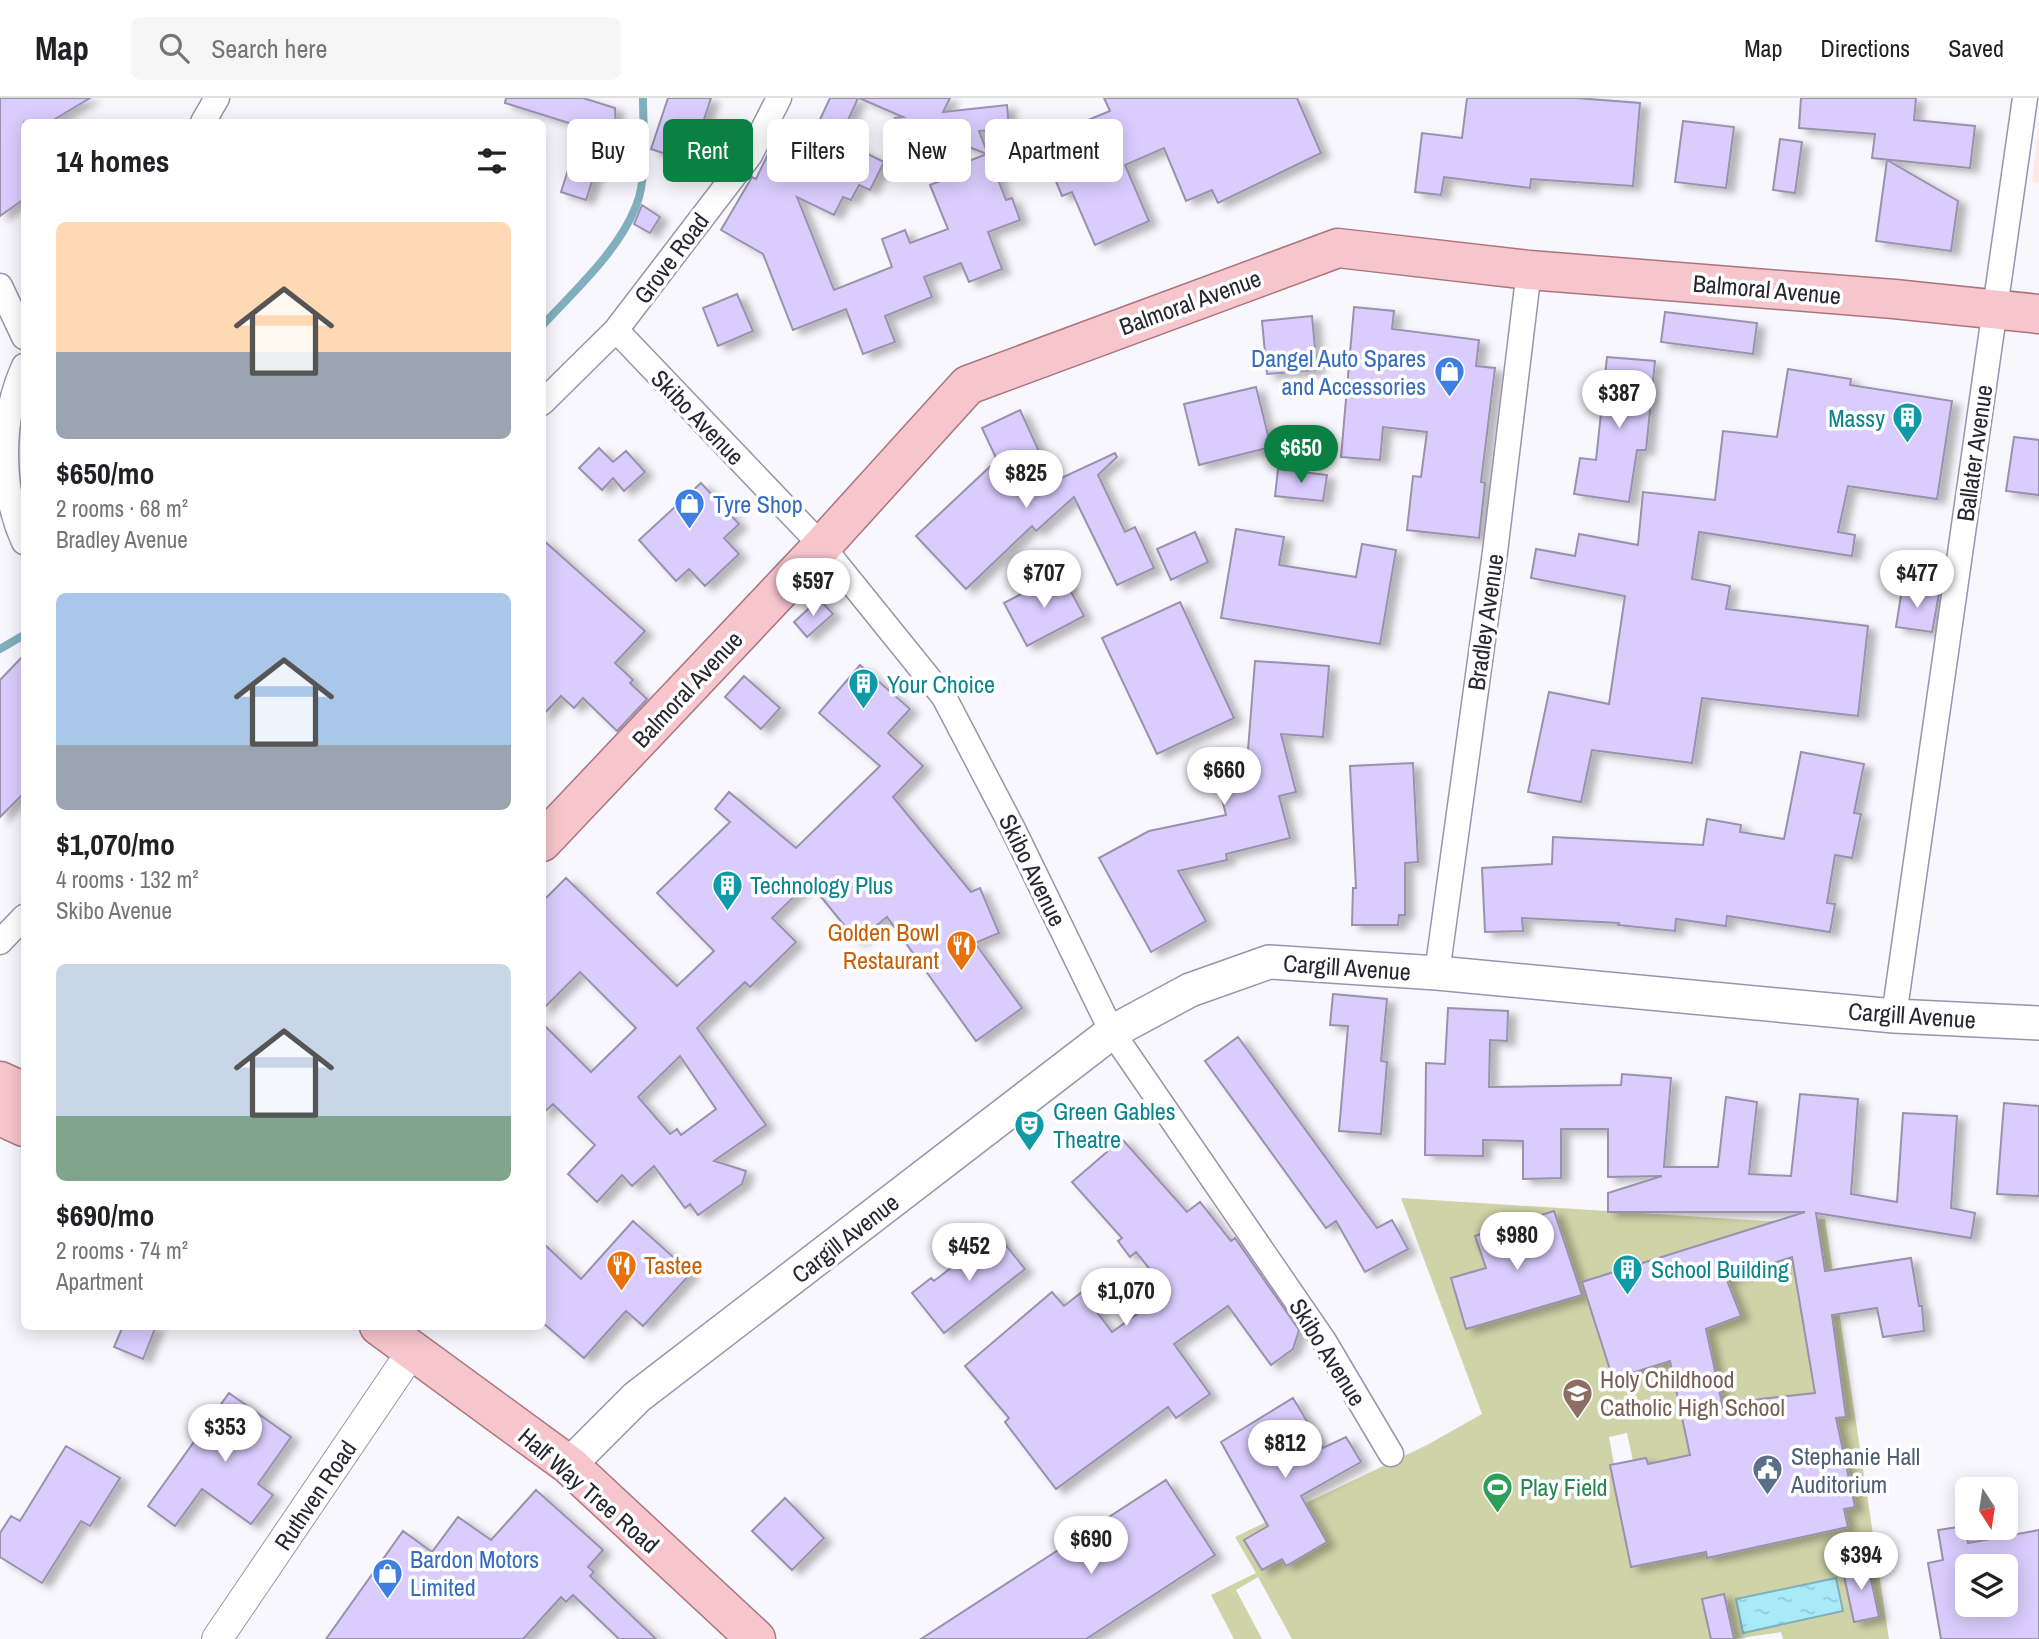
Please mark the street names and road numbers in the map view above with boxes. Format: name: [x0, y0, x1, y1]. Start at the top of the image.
street label: Grove Road: [626, 206, 716, 310]
street label: Balmoral Avenue: [1115, 262, 1265, 342]
street label: Balmoral Avenue: [1692, 267, 1842, 311]
street label: Skibo Avenue: [644, 362, 752, 472]
street label: Ballater Avenue: [1949, 383, 1999, 523]
street label: Bradley Avenue: [1460, 552, 1510, 692]
street label: Balmoral Avenue: [625, 624, 749, 754]
street label: Skibo Avenue: [992, 809, 1074, 931]
street label: Cargill Avenue: [1282, 947, 1412, 987]
street label: Cargill Avenue: [1847, 995, 1977, 1035]
street label: Cargill Avenue: [785, 1186, 905, 1290]
street label: Skibo Avenue: [1282, 1292, 1374, 1412]
street label: Half Way Tree Road: [512, 1420, 666, 1560]
street label: Ruthven Road: [267, 1434, 363, 1556]

